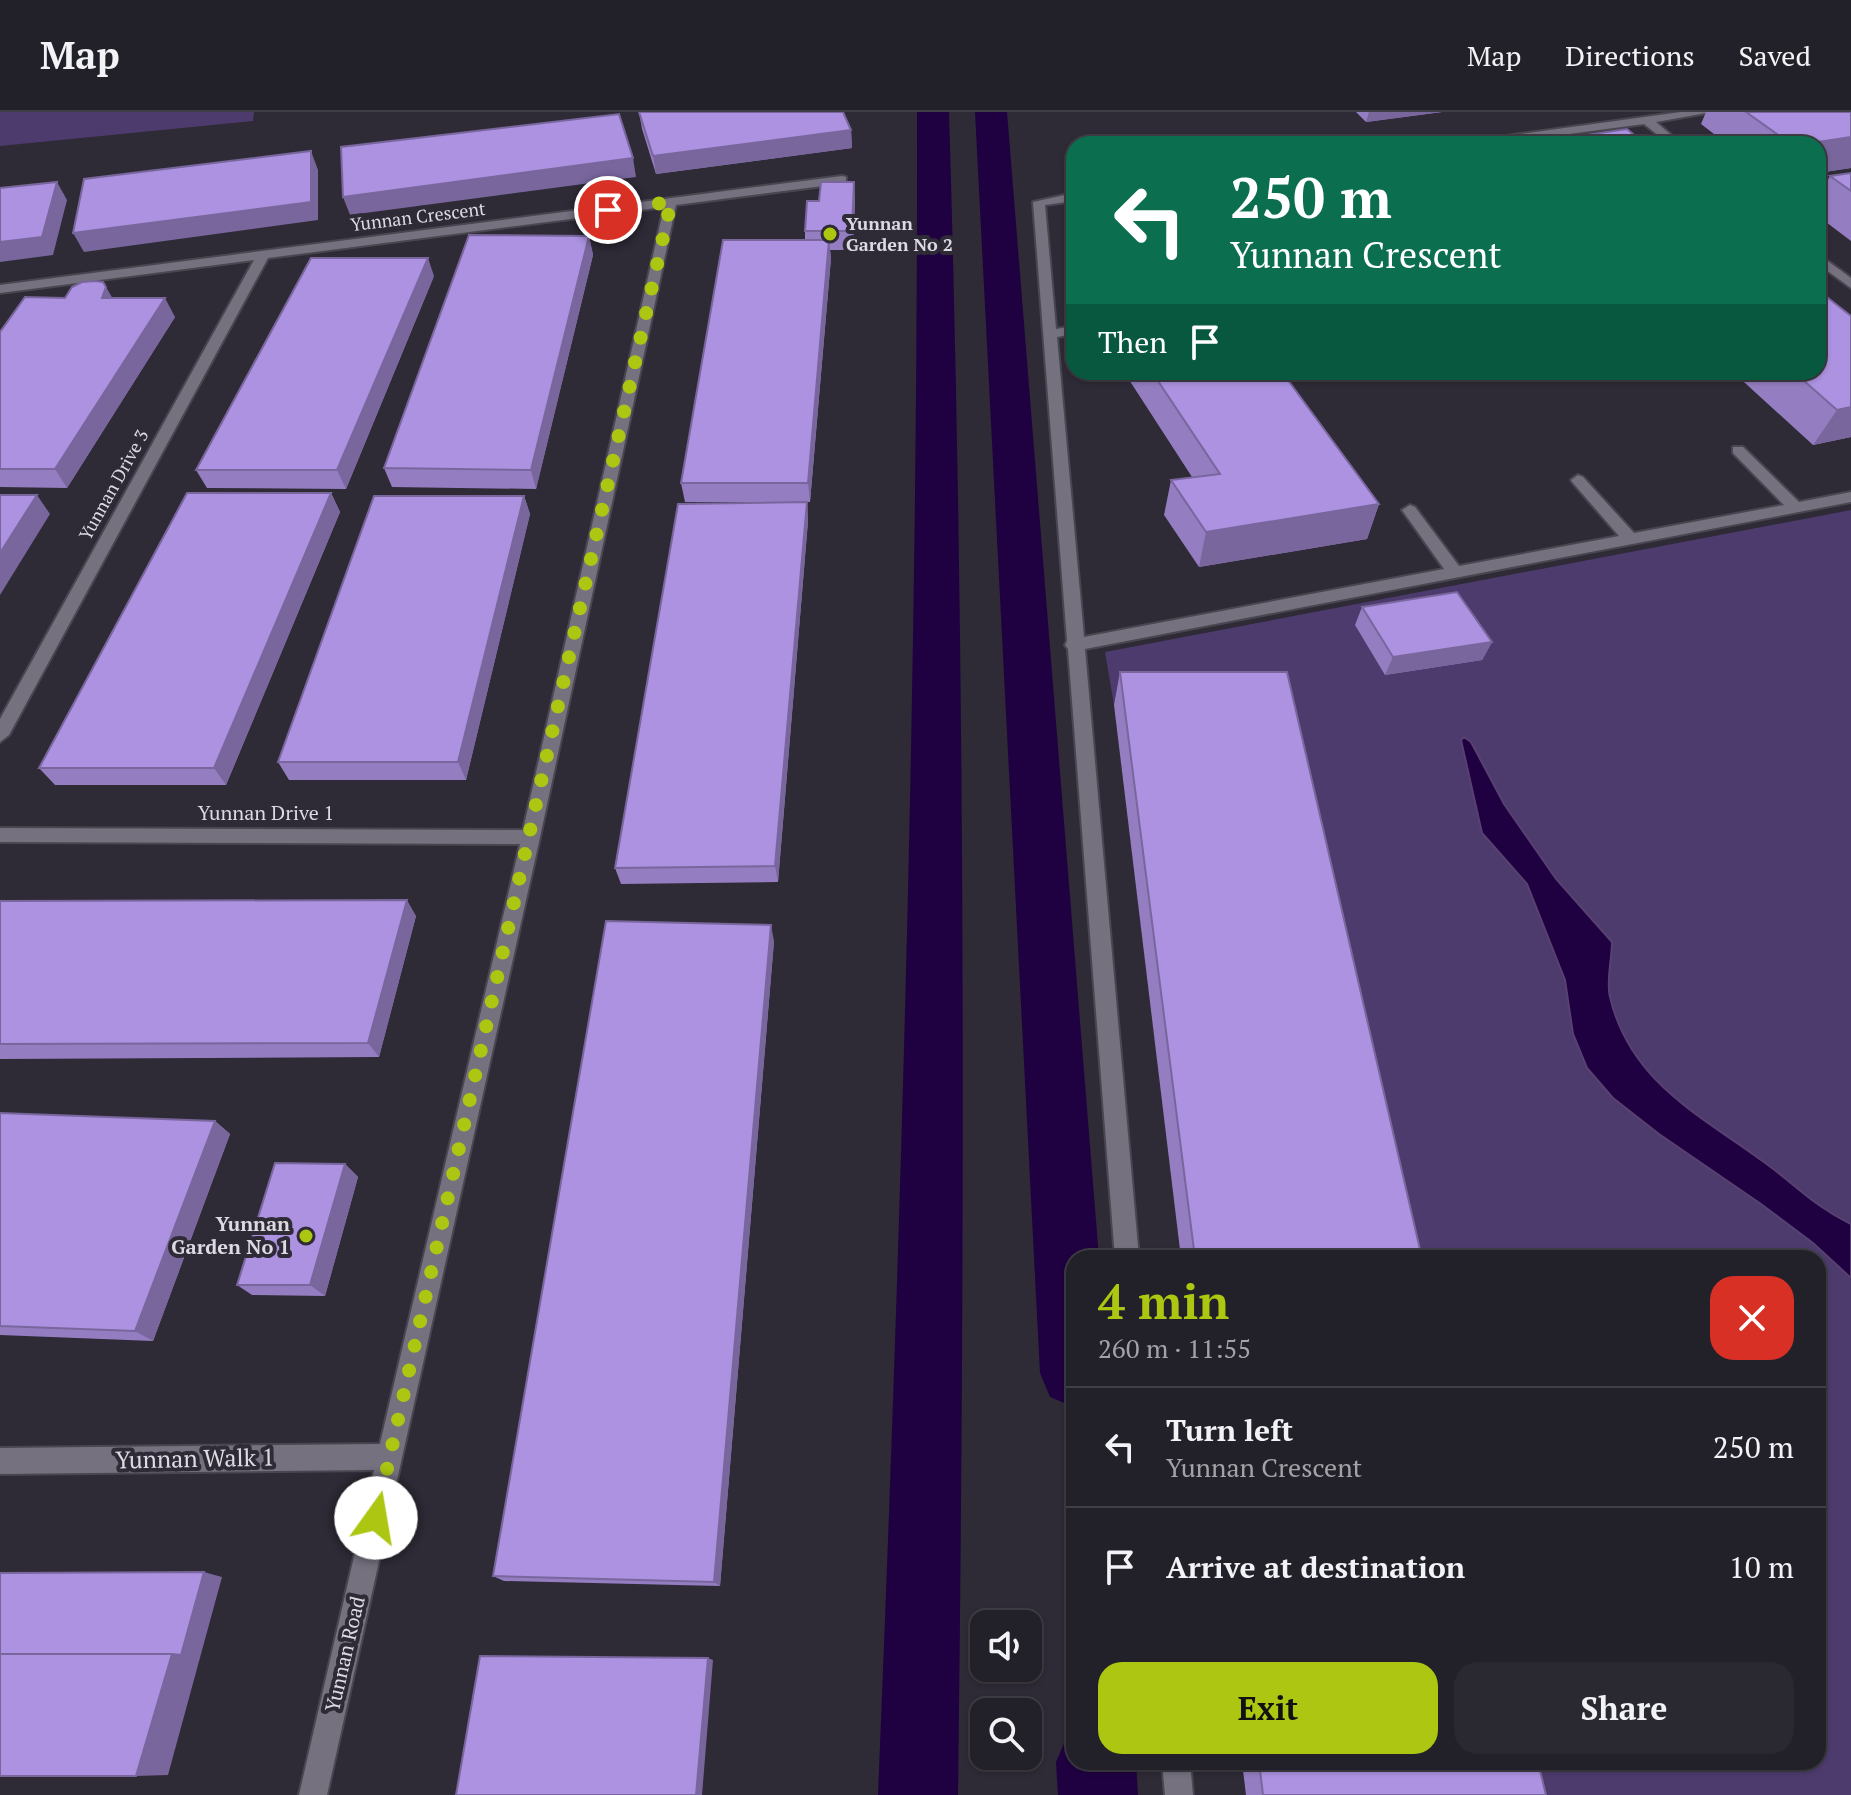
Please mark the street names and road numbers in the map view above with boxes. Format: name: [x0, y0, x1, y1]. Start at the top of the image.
street label: Yunnan Crescent: [349, 196, 487, 236]
street label: Yunnan Drive 3: [73, 425, 153, 544]
street label: Yunnan Drive 1: [198, 799, 334, 826]
street label: Yunnan Walk 1: [115, 1441, 275, 1475]
street label: Yunnan Road: [318, 1593, 371, 1714]

